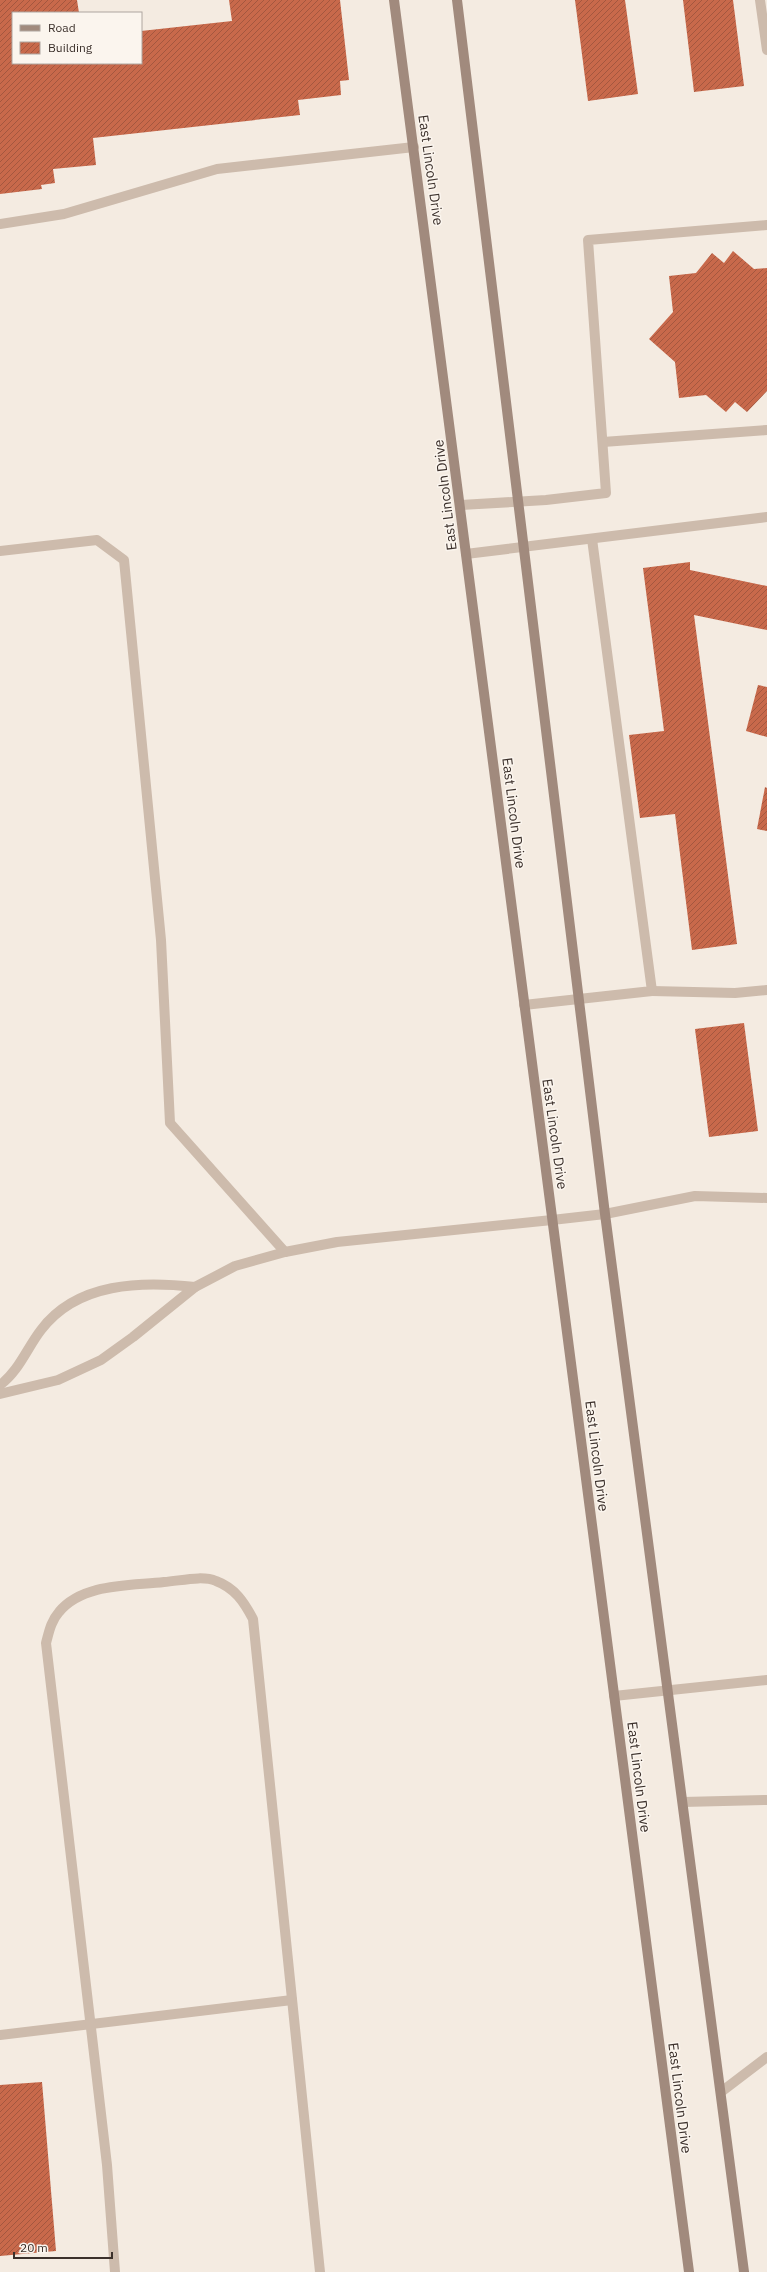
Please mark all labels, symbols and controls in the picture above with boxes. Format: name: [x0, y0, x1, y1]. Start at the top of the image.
legend: [12, 12, 142, 64]
text: Road: [48, 20, 76, 35]
text: Building: [48, 40, 93, 55]
street label: East Lincoln Drive: [414, 114, 448, 227]
street label: East Lincoln Drive: [429, 438, 461, 551]
street label: East Lincoln Drive: [498, 757, 530, 870]
street label: East Lincoln Drive: [538, 1078, 572, 1191]
street label: East Lincoln Drive: [581, 1400, 613, 1513]
street label: East Lincoln Drive: [623, 1721, 655, 1834]
street label: East Lincoln Drive: [664, 2042, 696, 2155]
scale bar: [14, 2234, 112, 2260]
text: 20 m: [20, 2240, 48, 2255]

